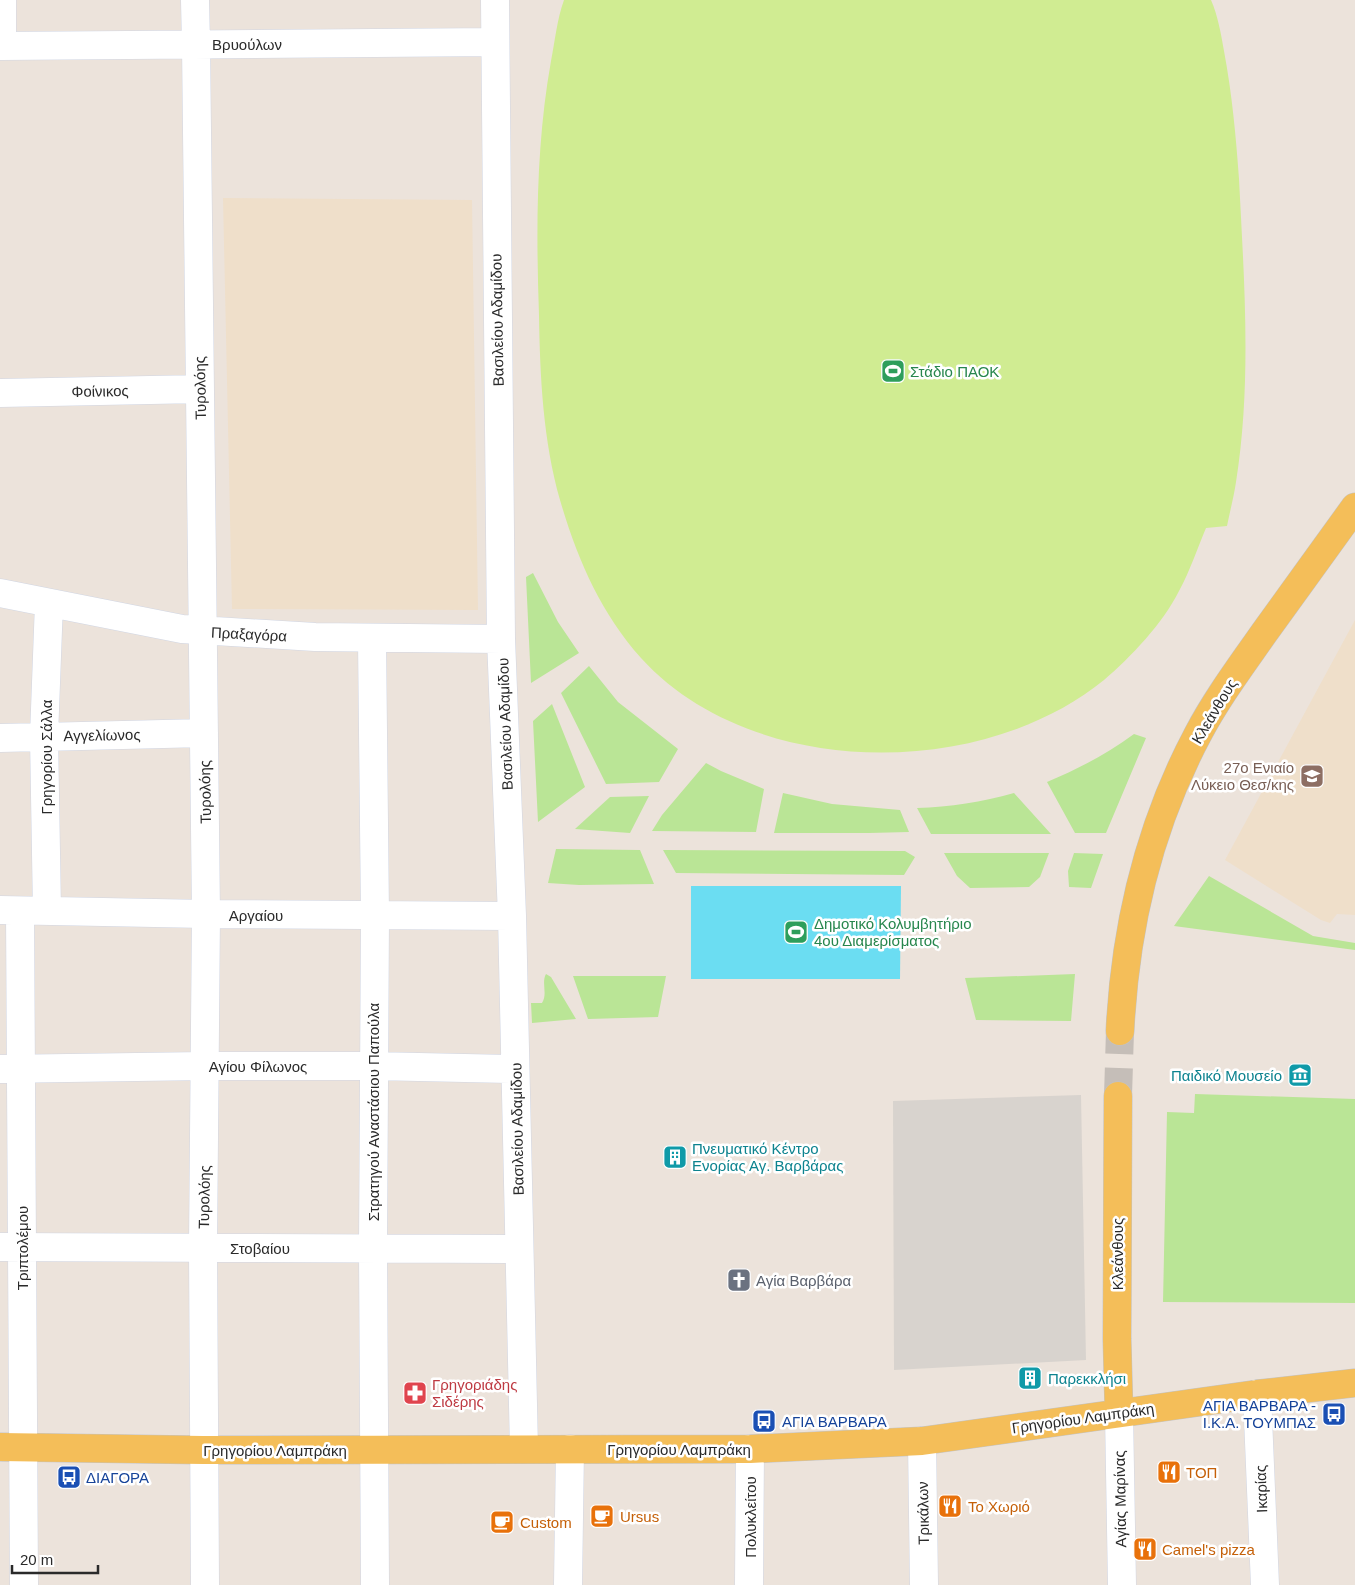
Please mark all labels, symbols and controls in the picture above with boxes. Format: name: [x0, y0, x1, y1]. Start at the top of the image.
street label: Βρυούλων: [212, 36, 282, 53]
street label: Βασιλείου Αδαμίδου: [487, 254, 507, 386]
street label: Τυρολόης: [191, 356, 209, 420]
sports icon: Στάδιο ΠΑΟΚ: [880, 358, 906, 384]
place label: Στάδιο ΠΑΟΚ: [910, 363, 999, 380]
street label: Φοίνικος: [71, 382, 129, 400]
street label: Πραξαγόρα: [211, 624, 288, 644]
street label: Βασιλείου Αδαμίδου: [494, 657, 516, 791]
street label: Κλεάνθους: [1188, 676, 1240, 746]
street label: Γρηγορίου Σάλλα: [38, 699, 55, 814]
street label: Αγγελίωνος: [63, 726, 141, 744]
place label: 27o Ενιαίο Λύκειο Θεσ/κης: [1191, 759, 1294, 793]
street label: Τυρολόης: [196, 760, 214, 824]
school or university icon: 27o Ενιαίο Λύκειο Θεσ/κης: [1299, 763, 1325, 789]
street label: Αργαίου: [229, 907, 283, 924]
place label: Δημοτικό Κολυμβητήριο 4ου Διαμερίσματος: [814, 915, 972, 949]
sports icon: Δημοτικό Κολυμβητήριο 4ου Διαμερίσματος: [783, 919, 809, 945]
street label: Στρατηγού Αναστάσιου Παπούλα: [365, 1003, 382, 1221]
street label: Αγίου Φίλωνος: [209, 1058, 307, 1075]
museum icon: Παιδικό Μουσείο: [1287, 1062, 1313, 1088]
street label: Βασιλείου Αδαμίδου: [507, 1063, 527, 1195]
place label: Παιδικό Μουσείο: [1171, 1067, 1282, 1084]
place label: Πνευματικό Κέντρο Ενορίας Αγ. Βαρβάρας: [692, 1140, 843, 1174]
building icon: Πνευματικό Κέντρο Ενορίας Αγ. Βαρβάρας: [662, 1144, 688, 1170]
street label: Τυρολόης: [195, 1165, 213, 1229]
street label: Τριπτολέμου: [14, 1206, 31, 1290]
street label: Κλεάνθους: [1109, 1218, 1126, 1290]
street label: Στοβαίου: [230, 1240, 290, 1257]
church icon: Αγία Βαρβάρα: [726, 1267, 752, 1293]
place label: Αγία Βαρβάρα: [756, 1272, 851, 1289]
building icon: Παρεκκλήσι: [1017, 1365, 1043, 1391]
place label: Παρεκκλήσι: [1048, 1370, 1126, 1387]
place label: Γρηγοριάδης Σιδέρης: [432, 1376, 517, 1410]
pharmacy icon: Γρηγοριάδης Σιδέρης: [402, 1380, 428, 1406]
place label: ΑΓΙΑ ΒΑΡΒΑΡΑ - Ι.Κ.Α. ΤΟΥΜΠΑΣ: [1203, 1397, 1316, 1431]
street label: Γρηγορίου Λαμπράκη: [1011, 1400, 1155, 1436]
bus stop icon: ΑΓΙΑ ΒΑΡΒΑΡΑ - Ι.Κ.Α. ΤΟΥΜΠΑΣ: [1321, 1401, 1347, 1427]
bus stop icon: ΑΓΙΑ ΒΑΡΒΑΡΑ: [751, 1408, 777, 1434]
place label: ΑΓΙΑ ΒΑΡΒΑΡΑ: [782, 1413, 887, 1430]
street label: Γρηγορίου Λαμπράκη: [607, 1441, 751, 1458]
street label: Γρηγορίου Λαμπράκη: [203, 1442, 347, 1459]
street label: Αγίας Μαρίνας: [1111, 1450, 1129, 1548]
restaurant icon: ΤΟΠ: [1156, 1459, 1182, 1485]
bus stop icon: ΔΙΑΓΟΡΑ: [56, 1464, 82, 1490]
place label: ΤΟΠ: [1186, 1464, 1217, 1481]
street label: Ικαρίας: [1252, 1465, 1270, 1513]
place label: ΔΙΑΓΟΡΑ: [86, 1469, 149, 1486]
street label: Πολυκλείτου: [742, 1476, 759, 1558]
street label: Τρικάλων: [914, 1481, 932, 1545]
restaurant icon: Το Χωριό: [937, 1493, 963, 1519]
place label: Το Χωριό: [968, 1498, 1030, 1515]
cafe icon: Ursus: [589, 1503, 615, 1529]
place label: Ursus: [620, 1508, 659, 1525]
cafe icon: Custom: [489, 1509, 515, 1535]
place label: Custom: [520, 1514, 572, 1531]
restaurant icon: Camel's pizza: [1132, 1536, 1158, 1562]
place label: Camel's pizza: [1162, 1541, 1256, 1558]
scale bar: [12, 1542, 99, 1574]
text: 20 m: [20, 1551, 53, 1568]

